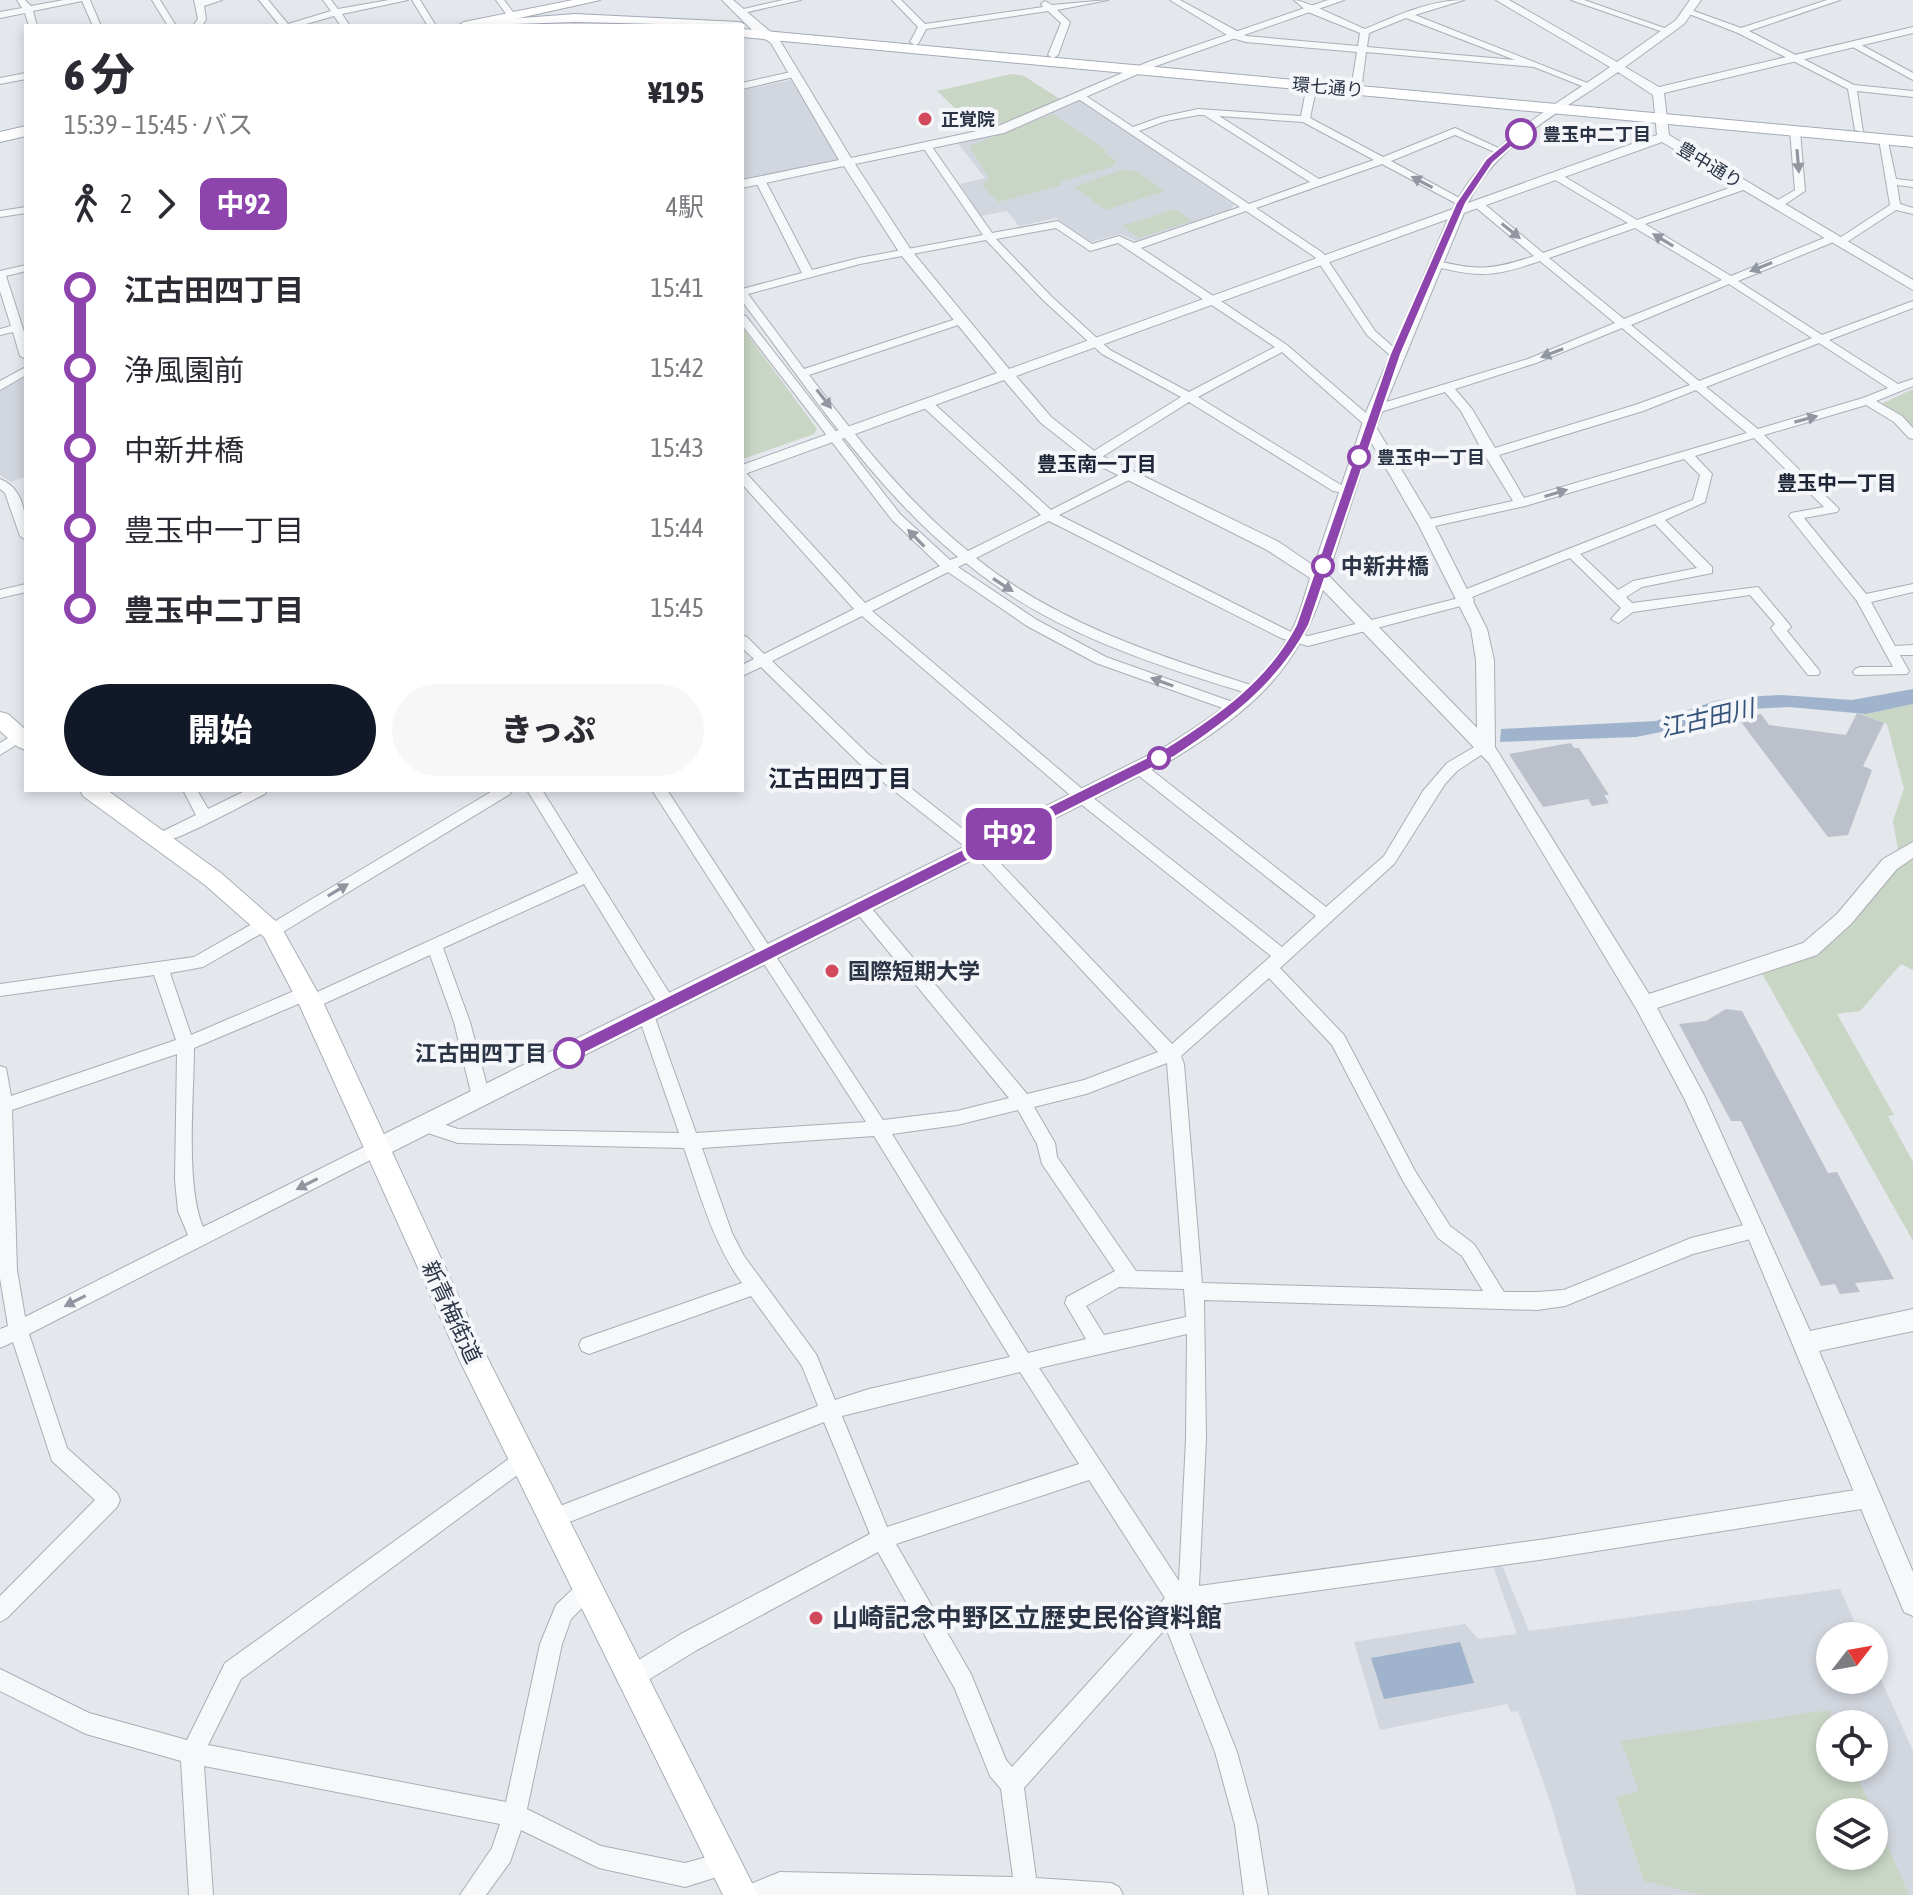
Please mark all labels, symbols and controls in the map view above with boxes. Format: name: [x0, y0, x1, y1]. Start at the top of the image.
text: 6 分: [64, 49, 135, 99]
street label: 環七通り: [1291, 73, 1365, 101]
text: ¥195: [648, 75, 704, 109]
place label: 正覚院: [941, 109, 995, 130]
text: 15:39 – 15:45 · バス: [64, 110, 253, 140]
marker: 正覚院: [916, 110, 934, 128]
marker: 豊玉中二丁目: [1506, 119, 1536, 149]
place label: 豊玉中二丁目: [1543, 124, 1651, 145]
street label: 豊中通り: [1674, 137, 1746, 193]
one-way arrow: [1791, 149, 1804, 174]
one-way arrow: [1410, 175, 1433, 188]
icon: walk: [64, 182, 108, 226]
icon: forward: [144, 182, 188, 226]
text: 中92: [216, 188, 271, 220]
text: 2: [120, 189, 132, 219]
text: 4駅: [666, 192, 704, 222]
one-way arrow: [1501, 222, 1521, 239]
one-way arrow: [1652, 233, 1674, 247]
one-way arrow: [1749, 261, 1772, 274]
text: 江古田四丁目: [124, 273, 304, 307]
text: 15:41: [650, 273, 704, 303]
one-way arrow: [1540, 347, 1564, 360]
text: 浄風園前: [124, 353, 244, 387]
text: 15:42: [650, 353, 704, 383]
one-way arrow: [815, 389, 832, 409]
one-way arrow: [1794, 412, 1818, 425]
text: 中新井橋: [124, 433, 244, 467]
text: 15:43: [650, 433, 704, 463]
marker: 豊玉中一丁目: [1348, 446, 1370, 468]
place label: 豊玉中一丁目: [1377, 447, 1485, 468]
district label: 豊玉南一丁目: [1037, 452, 1157, 475]
district label: 豊玉中一丁目: [1777, 471, 1897, 494]
one-way arrow: [1545, 486, 1569, 499]
text: 豊玉中一丁目: [124, 513, 304, 547]
text: 15:44: [650, 513, 704, 543]
one-way arrow: [908, 529, 926, 548]
place label: 中新井橋: [1341, 553, 1429, 579]
marker: 中新井橋: [1312, 555, 1334, 577]
one-way arrow: [992, 578, 1013, 593]
text: 豊玉中二丁目: [124, 593, 304, 627]
text: 15:45: [650, 593, 704, 623]
one-way arrow: [1150, 675, 1174, 688]
button: 開始: [64, 684, 376, 776]
button: きっぷ: [392, 684, 704, 776]
water label: 江古田川: [1657, 693, 1760, 742]
unlabelled marker: [1148, 747, 1170, 769]
district label: 江古田四丁目: [768, 765, 912, 792]
line badge: 中92: [963, 808, 1055, 860]
text: 中92: [982, 818, 1036, 850]
one-way arrow: [327, 884, 349, 898]
place label: 国際短期大学: [848, 958, 980, 984]
marker: 国際短期大学: [823, 962, 841, 980]
marker: 江古田四丁目: [554, 1038, 584, 1068]
place label: 江古田四丁目: [415, 1040, 547, 1066]
one-way arrow: [295, 1177, 318, 1191]
street label: 新青梅街道: [417, 1257, 487, 1367]
one-way arrow: [63, 1295, 86, 1308]
place label: 山崎記念中野区立歴史民俗資料館: [832, 1603, 1222, 1633]
marker: 山崎記念中野区立歴史民俗資料館: [807, 1609, 825, 1627]
north arrow: [1816, 1622, 1888, 1694]
map controls: [1816, 1622, 1888, 1870]
button: locate: [1816, 1710, 1888, 1782]
button: layers: [1816, 1798, 1888, 1870]

